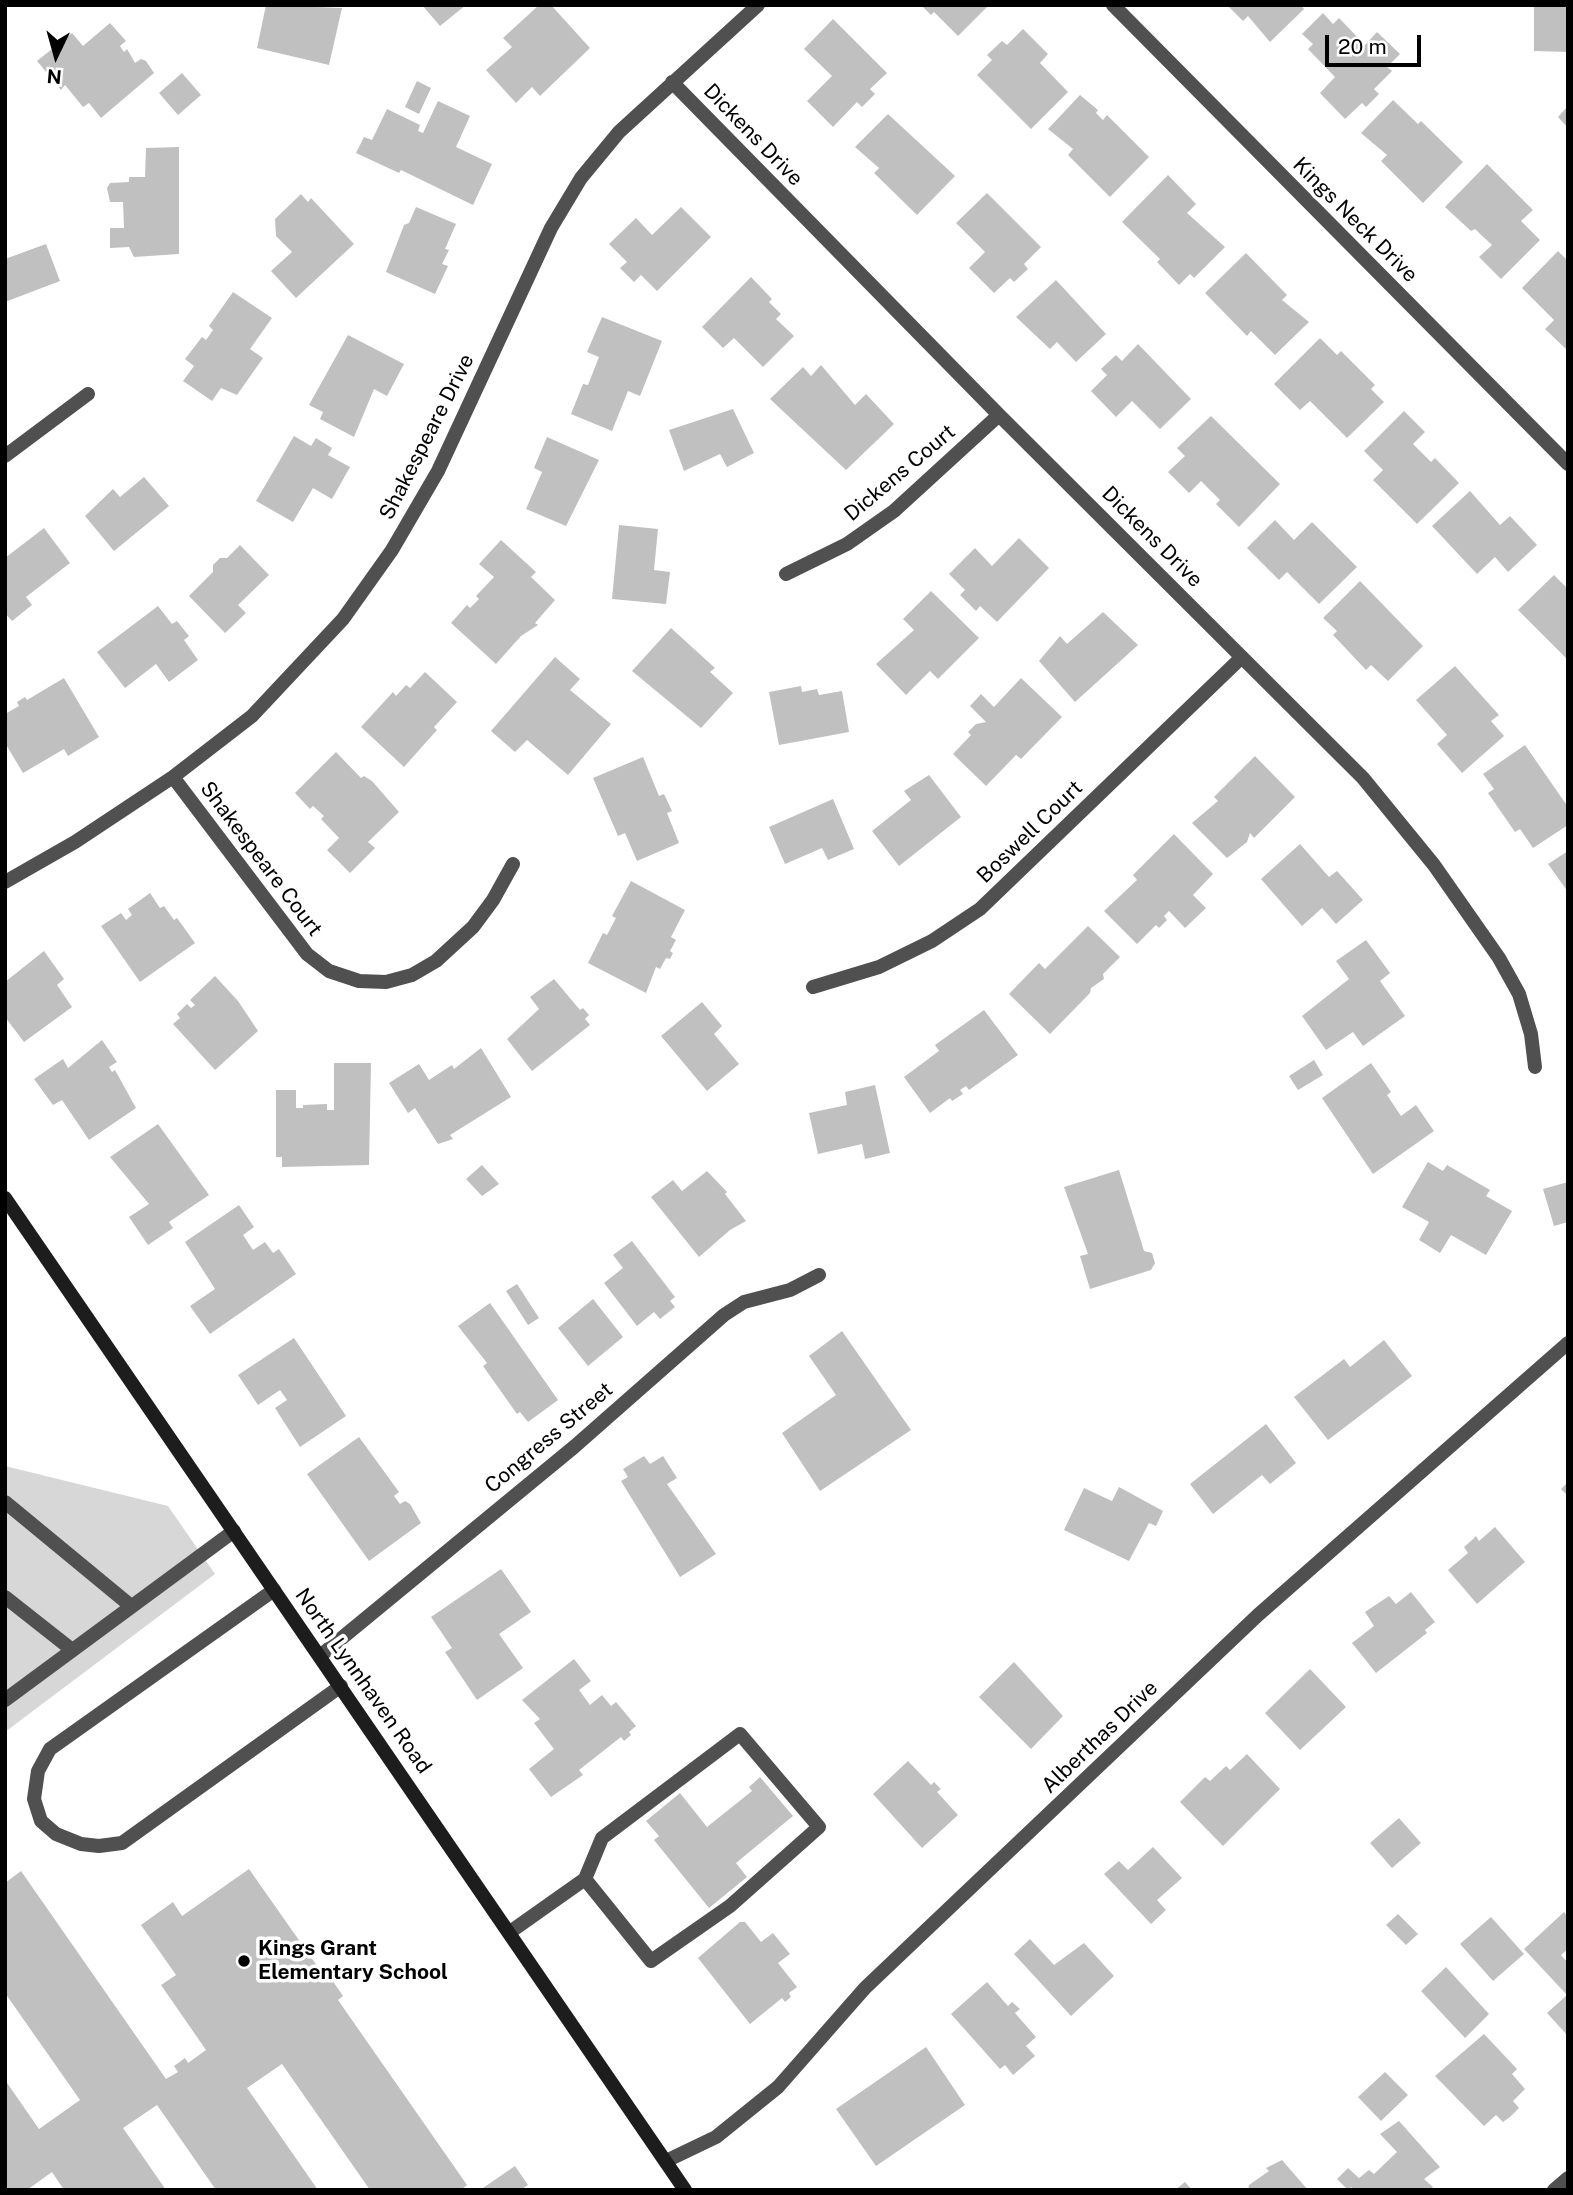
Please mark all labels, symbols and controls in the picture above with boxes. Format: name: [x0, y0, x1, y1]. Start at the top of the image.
north arrow: [21, 21, 91, 91]
scale bar: [1328, 21, 1424, 65]
text: 20 m: [1338, 34, 1387, 59]
text: N: [46, 65, 63, 89]
street label: Dickens Drive: [698, 79, 808, 191]
street label: Kings Neck Drive: [1287, 152, 1423, 288]
street label: Shakespeare Drive: [374, 350, 480, 524]
street label: Dickens Court: [840, 419, 960, 527]
street label: Dickens Drive: [1096, 481, 1208, 593]
street label: Boswell Court: [972, 775, 1088, 889]
street label: Shakespeare Court: [195, 777, 327, 941]
street label: Congress Street: [480, 1377, 618, 1499]
street label: North Lynnhaven Road: [290, 1584, 436, 1778]
street label: Alberthas Drive: [1037, 1675, 1163, 1799]
place label: Kings Grant Elementary School: [258, 1936, 448, 1986]
marker: Kings Grant Elementary School: [236, 1953, 252, 1969]

